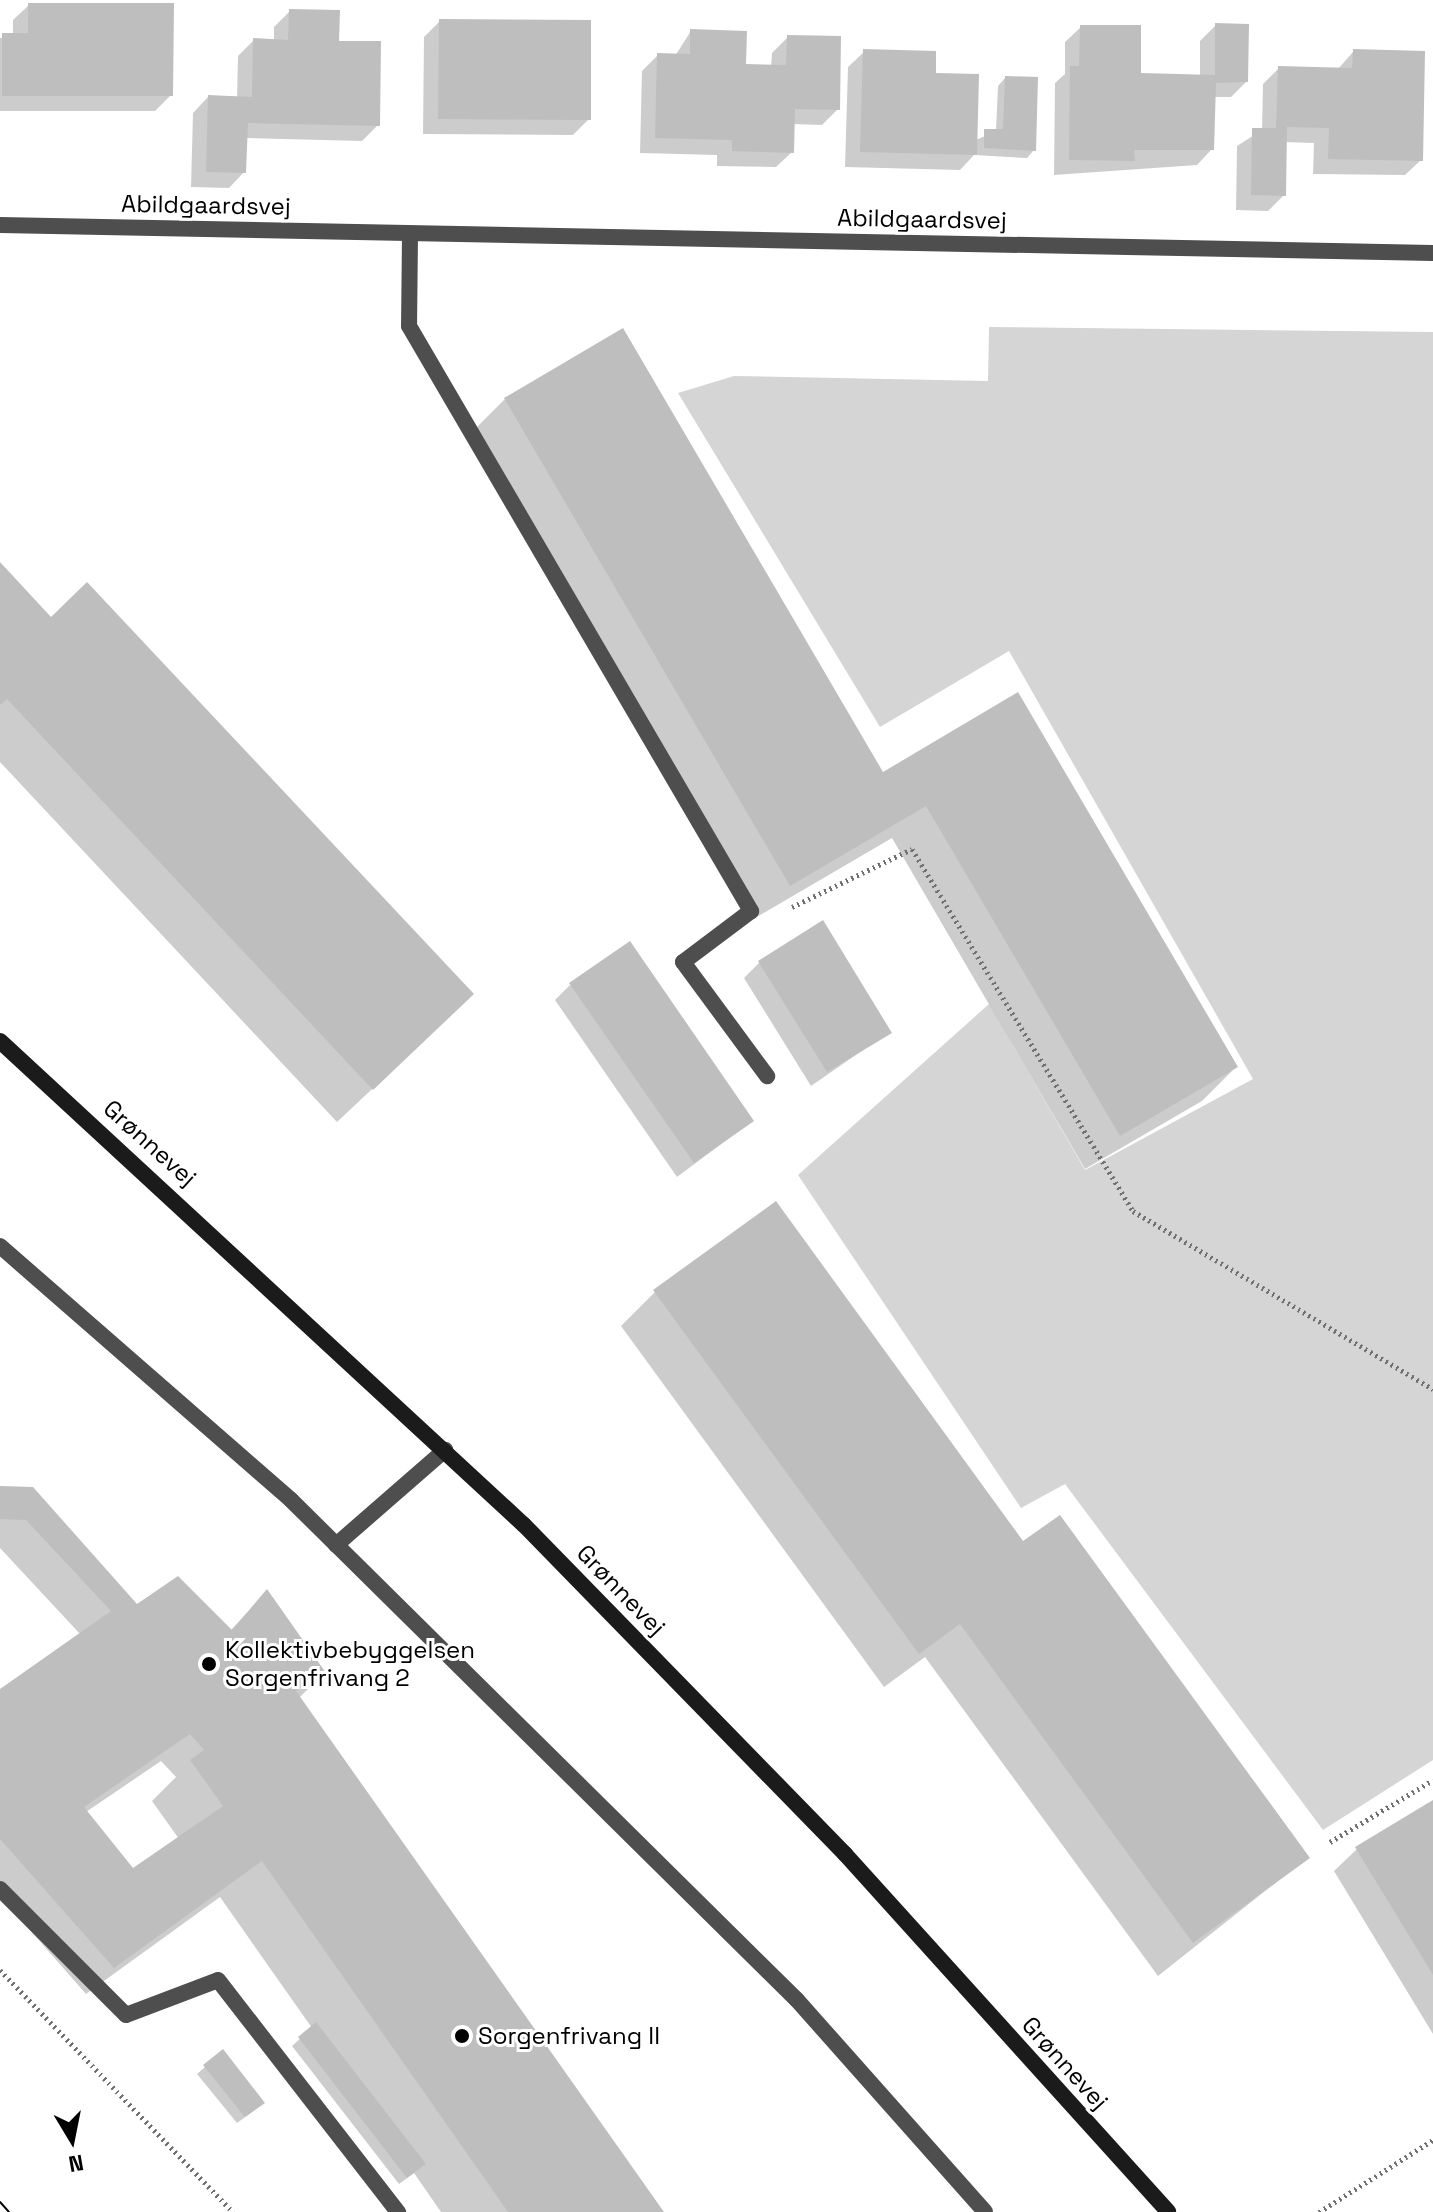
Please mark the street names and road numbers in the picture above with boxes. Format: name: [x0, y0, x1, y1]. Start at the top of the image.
street label: Abildgaardsvej: [121, 189, 291, 221]
street label: Abildgaardsvej: [837, 203, 1007, 235]
street label: Grønnevej: [98, 1094, 202, 1192]
street label: Grønnevej: [571, 1539, 671, 1641]
street label: Grønnevej: [1016, 2011, 1114, 2115]

